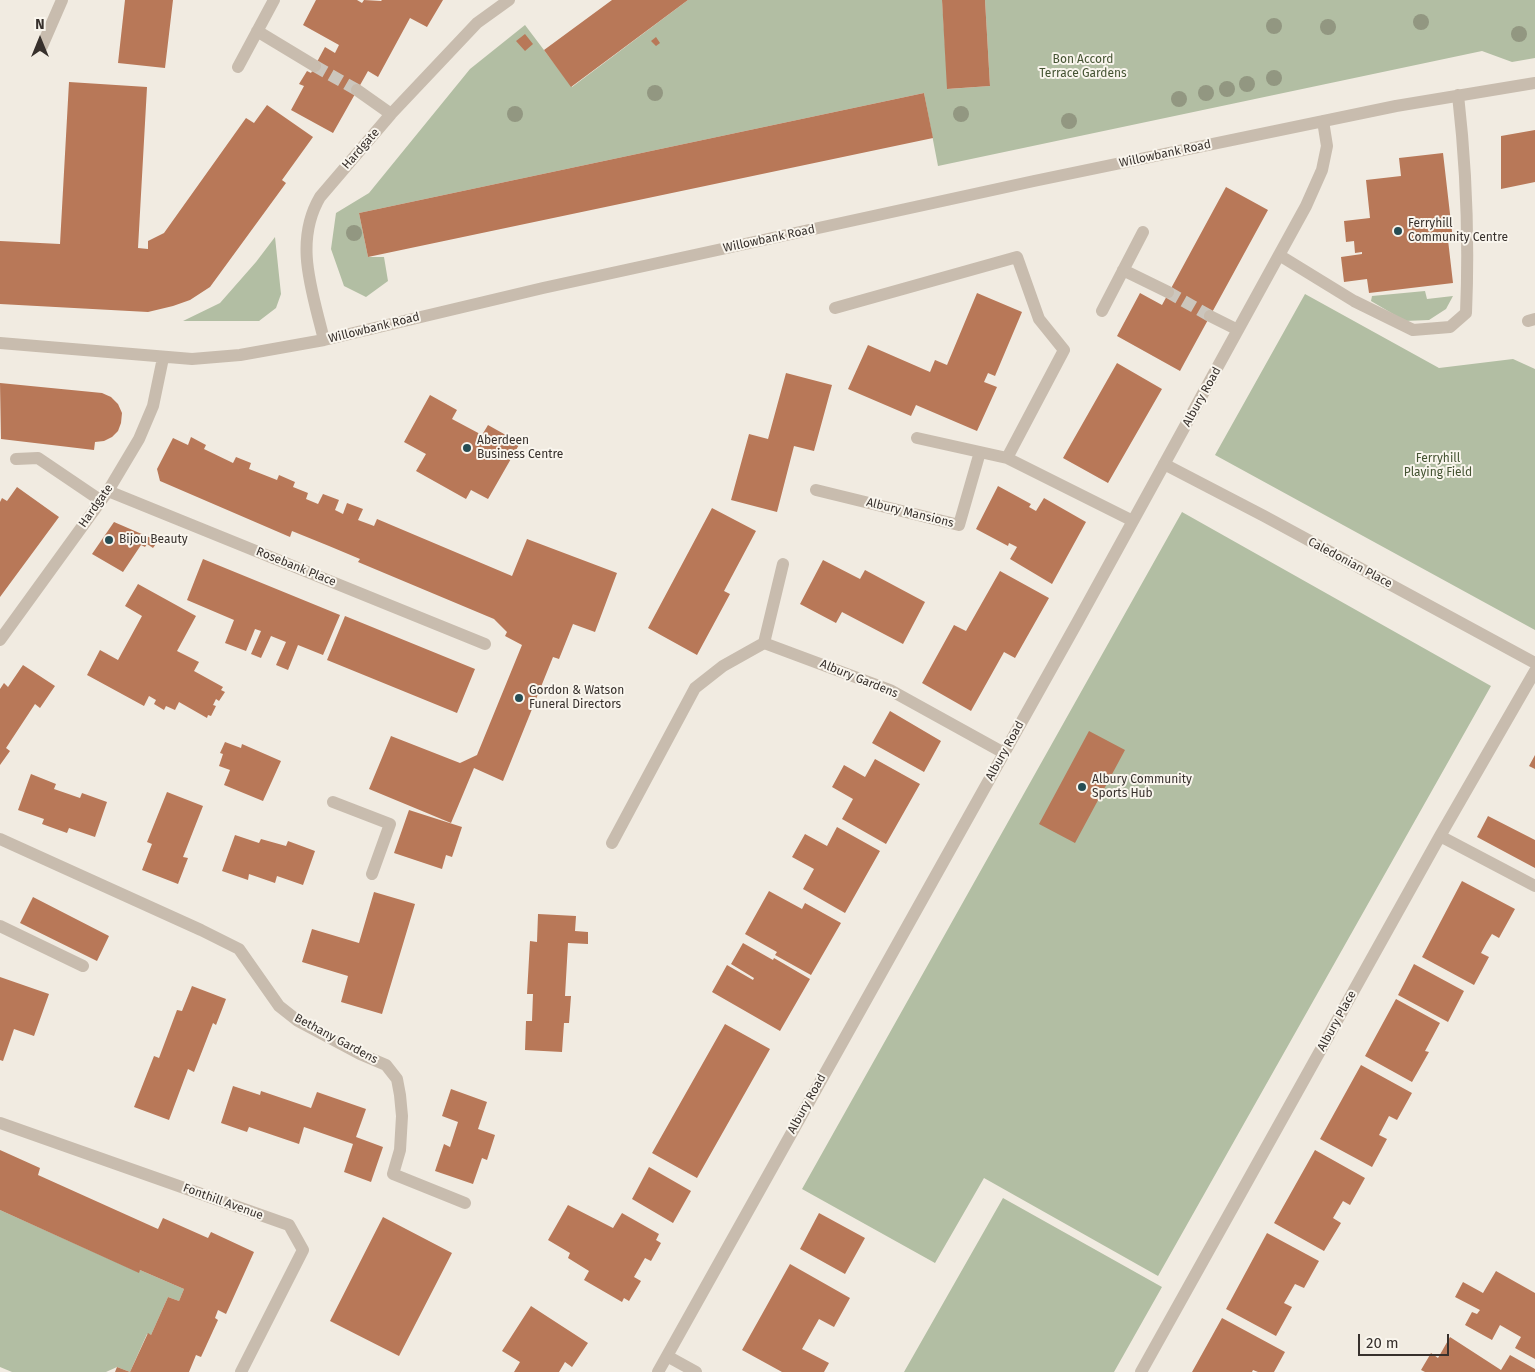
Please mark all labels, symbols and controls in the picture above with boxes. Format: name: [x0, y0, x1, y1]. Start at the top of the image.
north arrow: [15, 15, 65, 65]
text: N: [35, 16, 45, 33]
park label: Bon Accord Terrace Gardens: [1039, 53, 1127, 81]
street label: Hardgate: [339, 126, 383, 172]
street label: Willowbank Road: [1118, 137, 1212, 171]
place label: Ferryhill Community Centre: [1408, 217, 1508, 245]
street label: Willowbank Road: [722, 222, 816, 256]
marker: Ferryhill Community Centre: [1392, 225, 1404, 237]
street label: Willowbank Road: [327, 310, 421, 346]
street label: Albury Road: [1180, 365, 1224, 429]
place label: Aberdeen Business Centre: [477, 434, 563, 462]
marker: Aberdeen Business Centre: [461, 442, 473, 454]
park label: Ferryhill Playing Field: [1404, 452, 1472, 480]
street label: Hardgate: [76, 482, 116, 530]
street label: Albury Mansions: [865, 495, 955, 531]
place label: Bijou Beauty: [119, 533, 188, 547]
marker: Bijou Beauty: [103, 534, 115, 546]
street label: Caledonian Place: [1305, 535, 1395, 591]
street label: Rosebank Place: [254, 544, 338, 590]
street label: Albury Gardens: [818, 657, 900, 701]
place label: Gordon & Watson Funeral Directors: [529, 684, 624, 712]
marker: Gordon & Watson Funeral Directors: [513, 692, 525, 704]
street label: Albury Road: [983, 719, 1027, 783]
place label: Albury Community Sports Hub: [1092, 773, 1192, 801]
marker: Albury Community Sports Hub: [1076, 781, 1088, 793]
street label: Albury Place: [1314, 988, 1360, 1054]
street label: Bethany Gardens: [292, 1011, 380, 1067]
street label: Albury Road: [785, 1072, 829, 1136]
street label: Fonthill Avenue: [181, 1181, 265, 1223]
scale bar: [1360, 1324, 1451, 1356]
text: 20 m: [1366, 1334, 1399, 1352]

